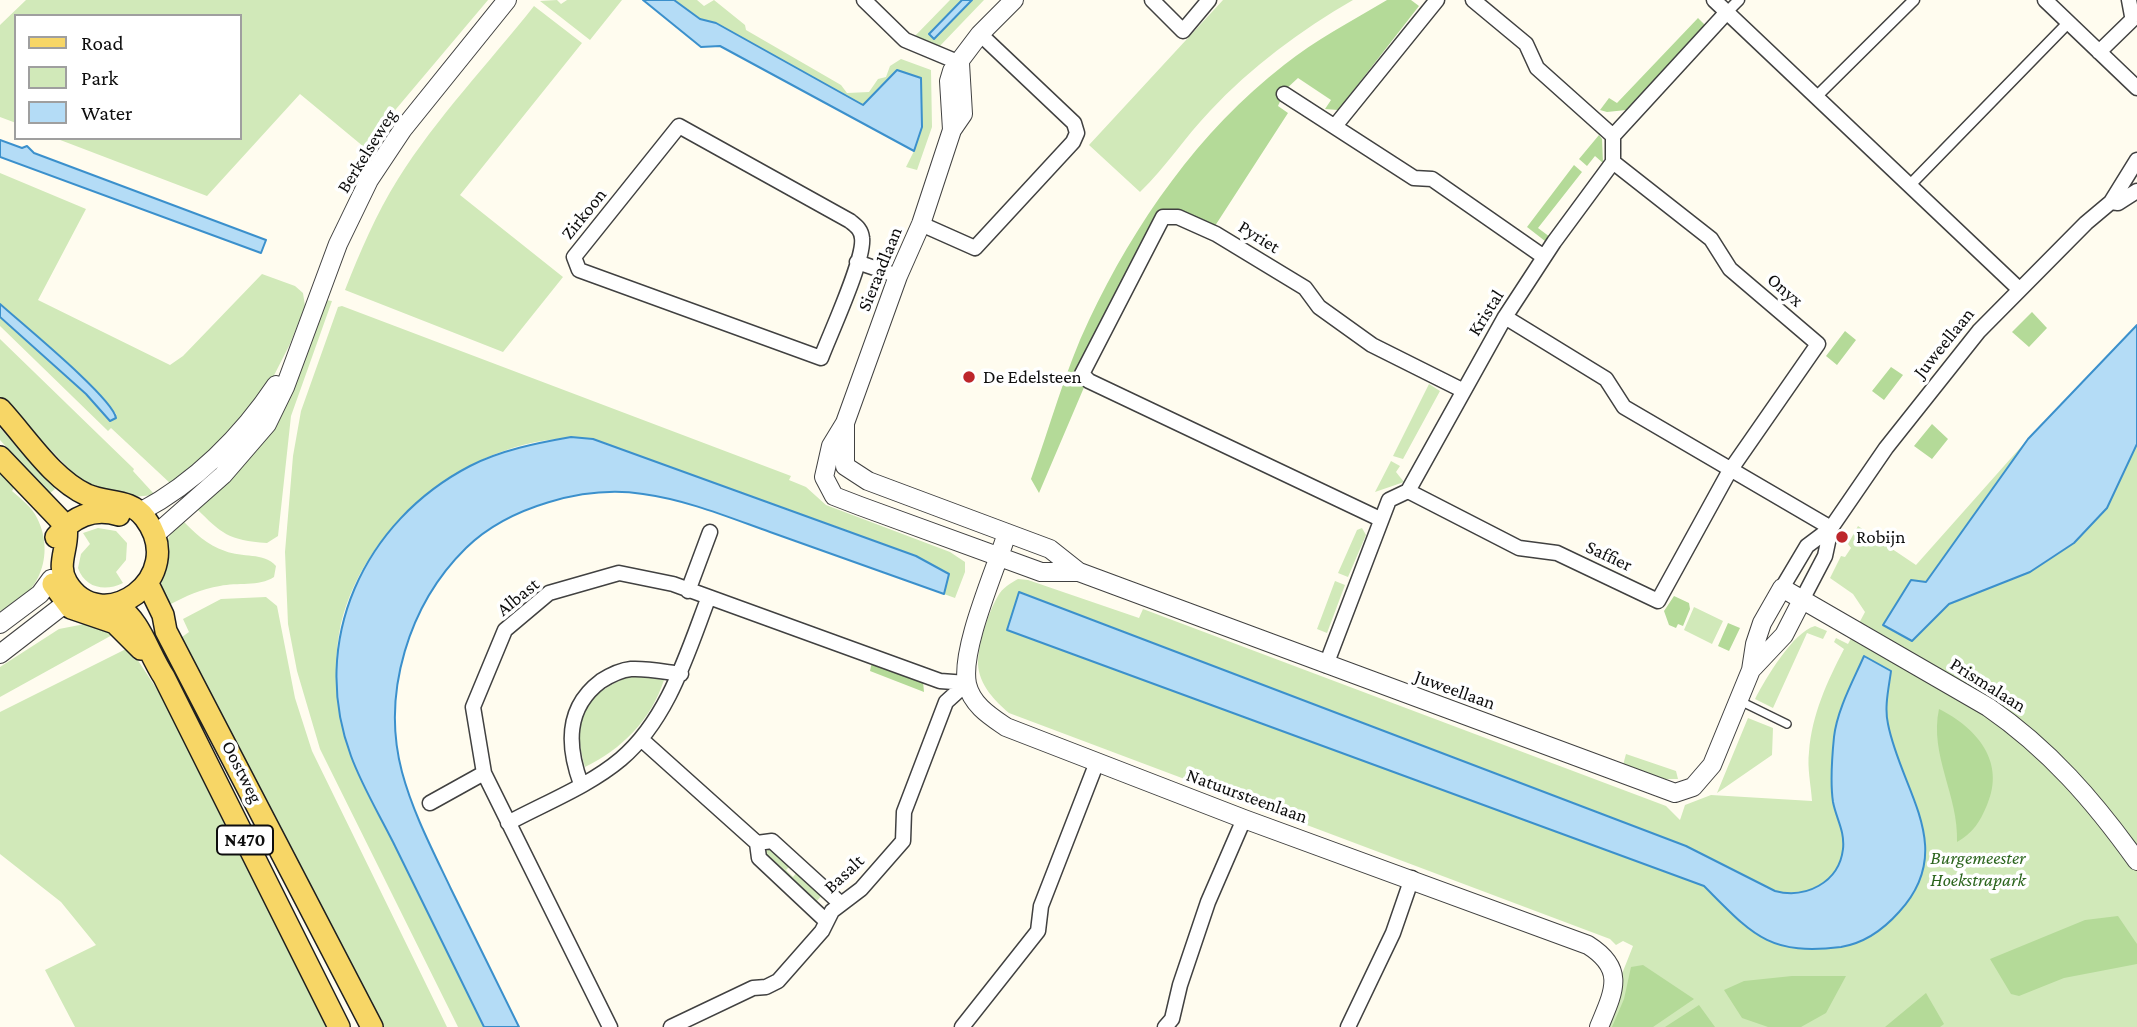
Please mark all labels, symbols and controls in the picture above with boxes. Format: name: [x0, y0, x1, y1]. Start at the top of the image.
legend: [14, 14, 242, 140]
text: Road: [81, 31, 124, 55]
text: Park: [81, 66, 118, 90]
text: Water: [81, 101, 133, 125]
street label: Berkelseweg: [332, 105, 402, 197]
street label: Zirkoon: [556, 184, 612, 244]
street label: Pyriet: [1234, 215, 1284, 259]
street label: Sieraadlaan: [853, 223, 907, 315]
street label: Onyx: [1762, 268, 1808, 312]
street label: Kristal: [1463, 286, 1509, 340]
street label: Juweellaan: [1909, 303, 1979, 383]
place label: De Edelsteen: [983, 366, 1082, 388]
marker: De Edelsteen: [961, 369, 977, 385]
place label: Robijn: [1856, 526, 1905, 548]
marker: Robijn: [1834, 529, 1850, 545]
street label: Saffier: [1582, 535, 1636, 577]
street label: Albast: [492, 573, 544, 621]
street label: Prismalaan: [1946, 653, 2030, 717]
street label: Juweellaan: [1412, 665, 1498, 715]
street label: Oostweg: [217, 737, 267, 807]
street label: Natuursteenlaan: [1183, 763, 1311, 829]
road number: N470: [217, 826, 273, 854]
park label: Burgemeester Hoekstrapark: [1930, 847, 2026, 891]
street label: Basalt: [819, 850, 869, 898]

